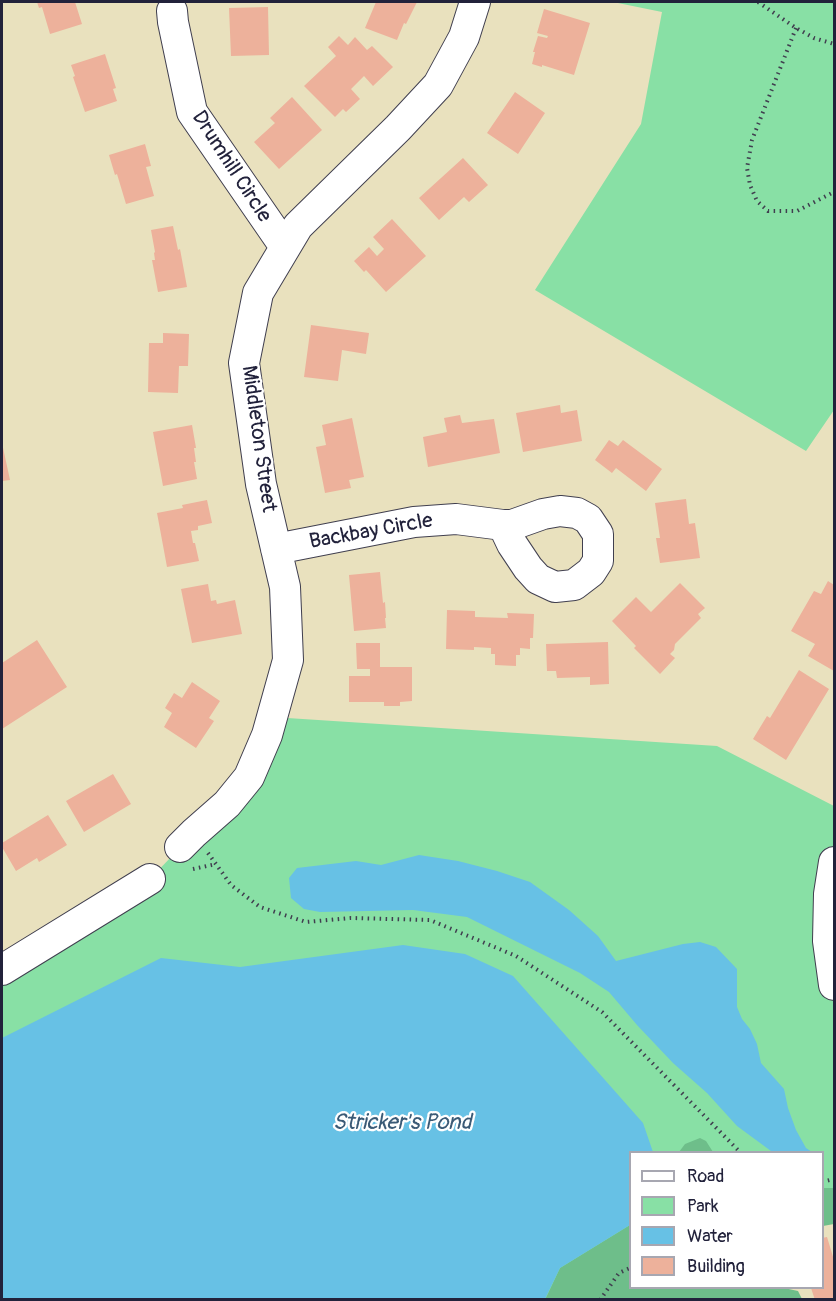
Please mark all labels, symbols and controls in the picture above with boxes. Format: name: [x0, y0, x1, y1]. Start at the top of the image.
street label: Drumhill Circle: [186, 107, 276, 227]
street label: Middleton Street: [235, 364, 281, 514]
street label: Backbay Circle: [307, 509, 435, 555]
water label: Stricker's Pond: [333, 1110, 471, 1136]
legend: [629, 1151, 824, 1289]
text: Road: [687, 1165, 724, 1188]
text: Park: [687, 1195, 719, 1218]
text: Water: [687, 1225, 733, 1248]
text: Building: [687, 1255, 745, 1278]

